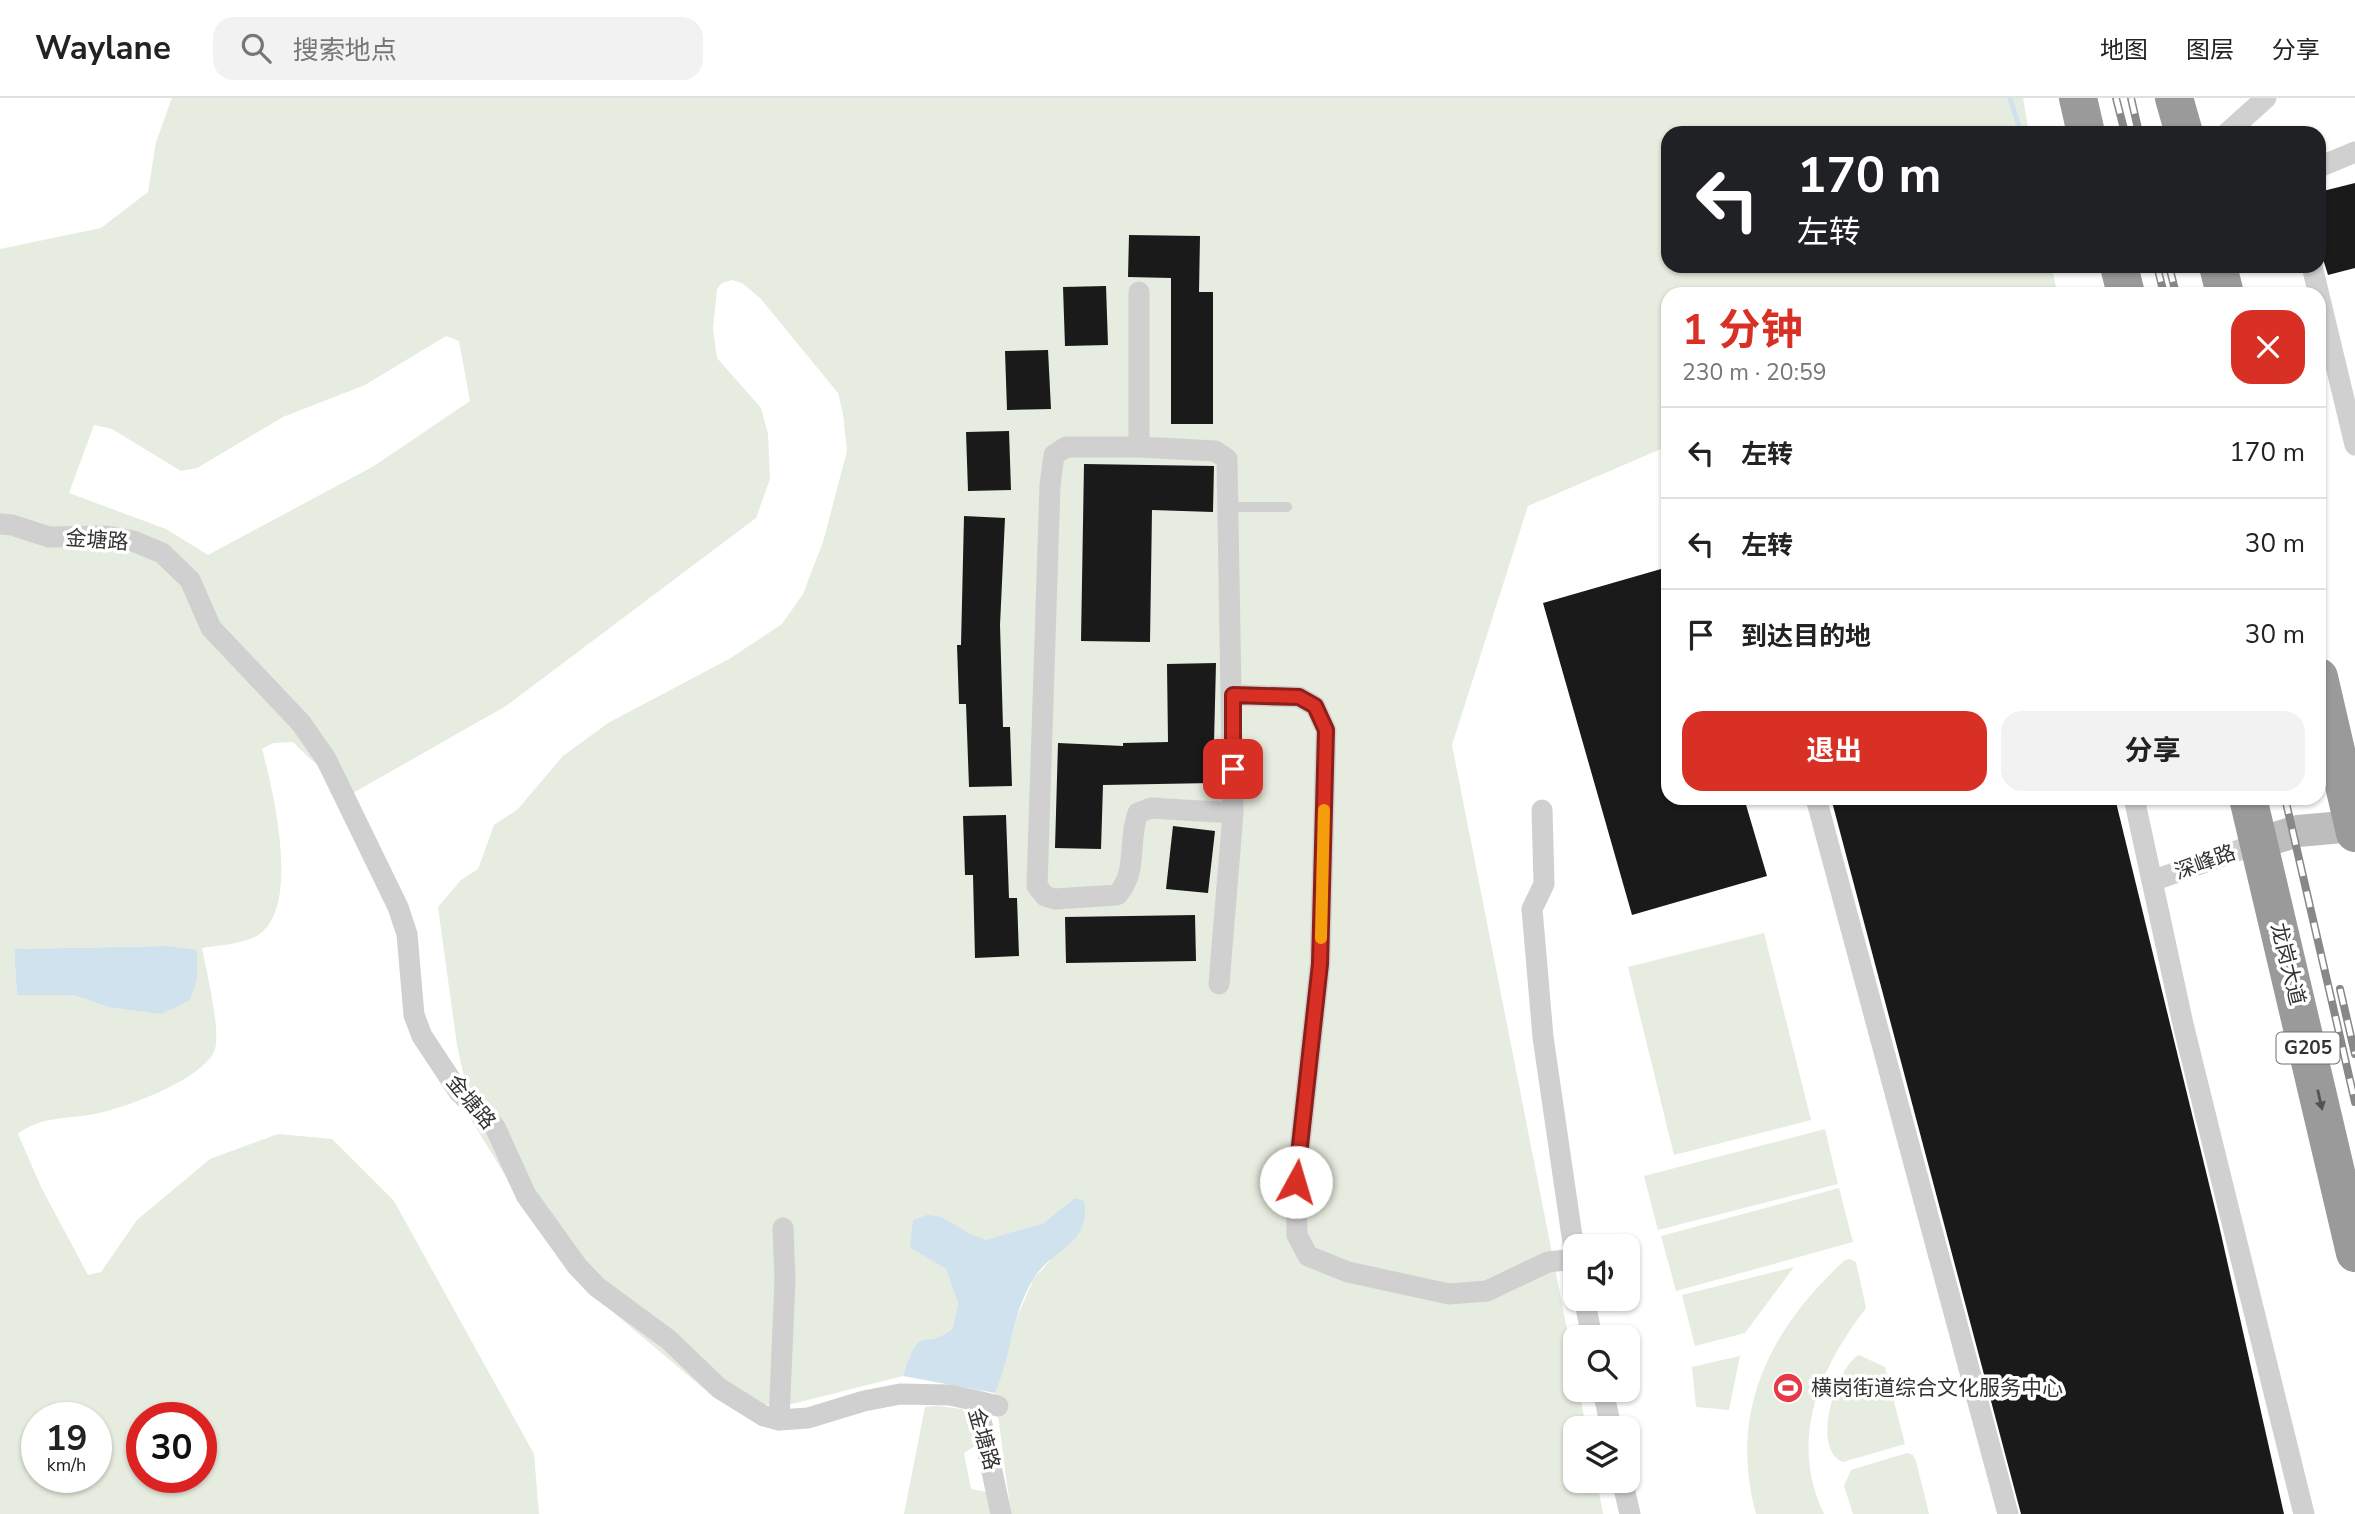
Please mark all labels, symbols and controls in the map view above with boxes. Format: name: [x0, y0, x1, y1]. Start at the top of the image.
search box: [213, 17, 703, 80]
text: Waylane: [35, 26, 171, 71]
icon: search: [237, 29, 275, 67]
text: 搜索地点: [293, 33, 397, 68]
text: 地图: [2100, 34, 2148, 66]
text: 图层: [2186, 34, 2234, 66]
text: 分享: [2272, 34, 2320, 66]
text: 170 m: [1797, 142, 1941, 209]
icon: left: [1682, 154, 1773, 245]
text: 左转: [1797, 211, 1861, 254]
text: 1 分钟: [1682, 302, 1803, 359]
button: close: [2231, 310, 2305, 384]
text: 230 m · 20:59: [1682, 357, 1827, 388]
icon: left: [1682, 434, 1720, 472]
text: 170 m: [2229, 435, 2305, 470]
text: 左转: [1741, 437, 1793, 472]
street label: 金塘路: [65, 524, 129, 556]
icon: left: [1682, 525, 1720, 563]
text: 30 m: [2245, 526, 2305, 561]
text: 左转: [1741, 528, 1793, 563]
icon: arrive: [1682, 616, 1720, 654]
text: 30 m: [2245, 617, 2305, 652]
text: 到达目的地: [1741, 619, 1871, 654]
button: 退出: [1682, 711, 1987, 791]
button: 分享: [2001, 711, 2305, 791]
pin: [1203, 739, 1263, 799]
icon: arrive: [1214, 750, 1252, 788]
street label: 深峰路: [2171, 838, 2239, 886]
street label: 龙岗大道: [2264, 920, 2312, 1008]
road number: G205: [2276, 1032, 2340, 1064]
street label: 金塘路: [440, 1069, 502, 1135]
one-way arrow: [2315, 1089, 2326, 1111]
position arrow: [1259, 1145, 1333, 1219]
map controls: [1563, 1234, 1640, 1493]
button: sound: [1563, 1234, 1640, 1311]
button: search: [1563, 1325, 1640, 1402]
sports icon: 横岗街道综合文化服务中心: [1771, 1371, 1805, 1405]
place label: 横岗街道综合文化服务中心: [1811, 1374, 2063, 1402]
speed limit sign: 30: [126, 1402, 217, 1493]
street label: 金塘路: [962, 1405, 1006, 1473]
text: 19: [45, 1415, 88, 1462]
button: layers: [1563, 1416, 1640, 1493]
text: km/h: [47, 1453, 86, 1477]

